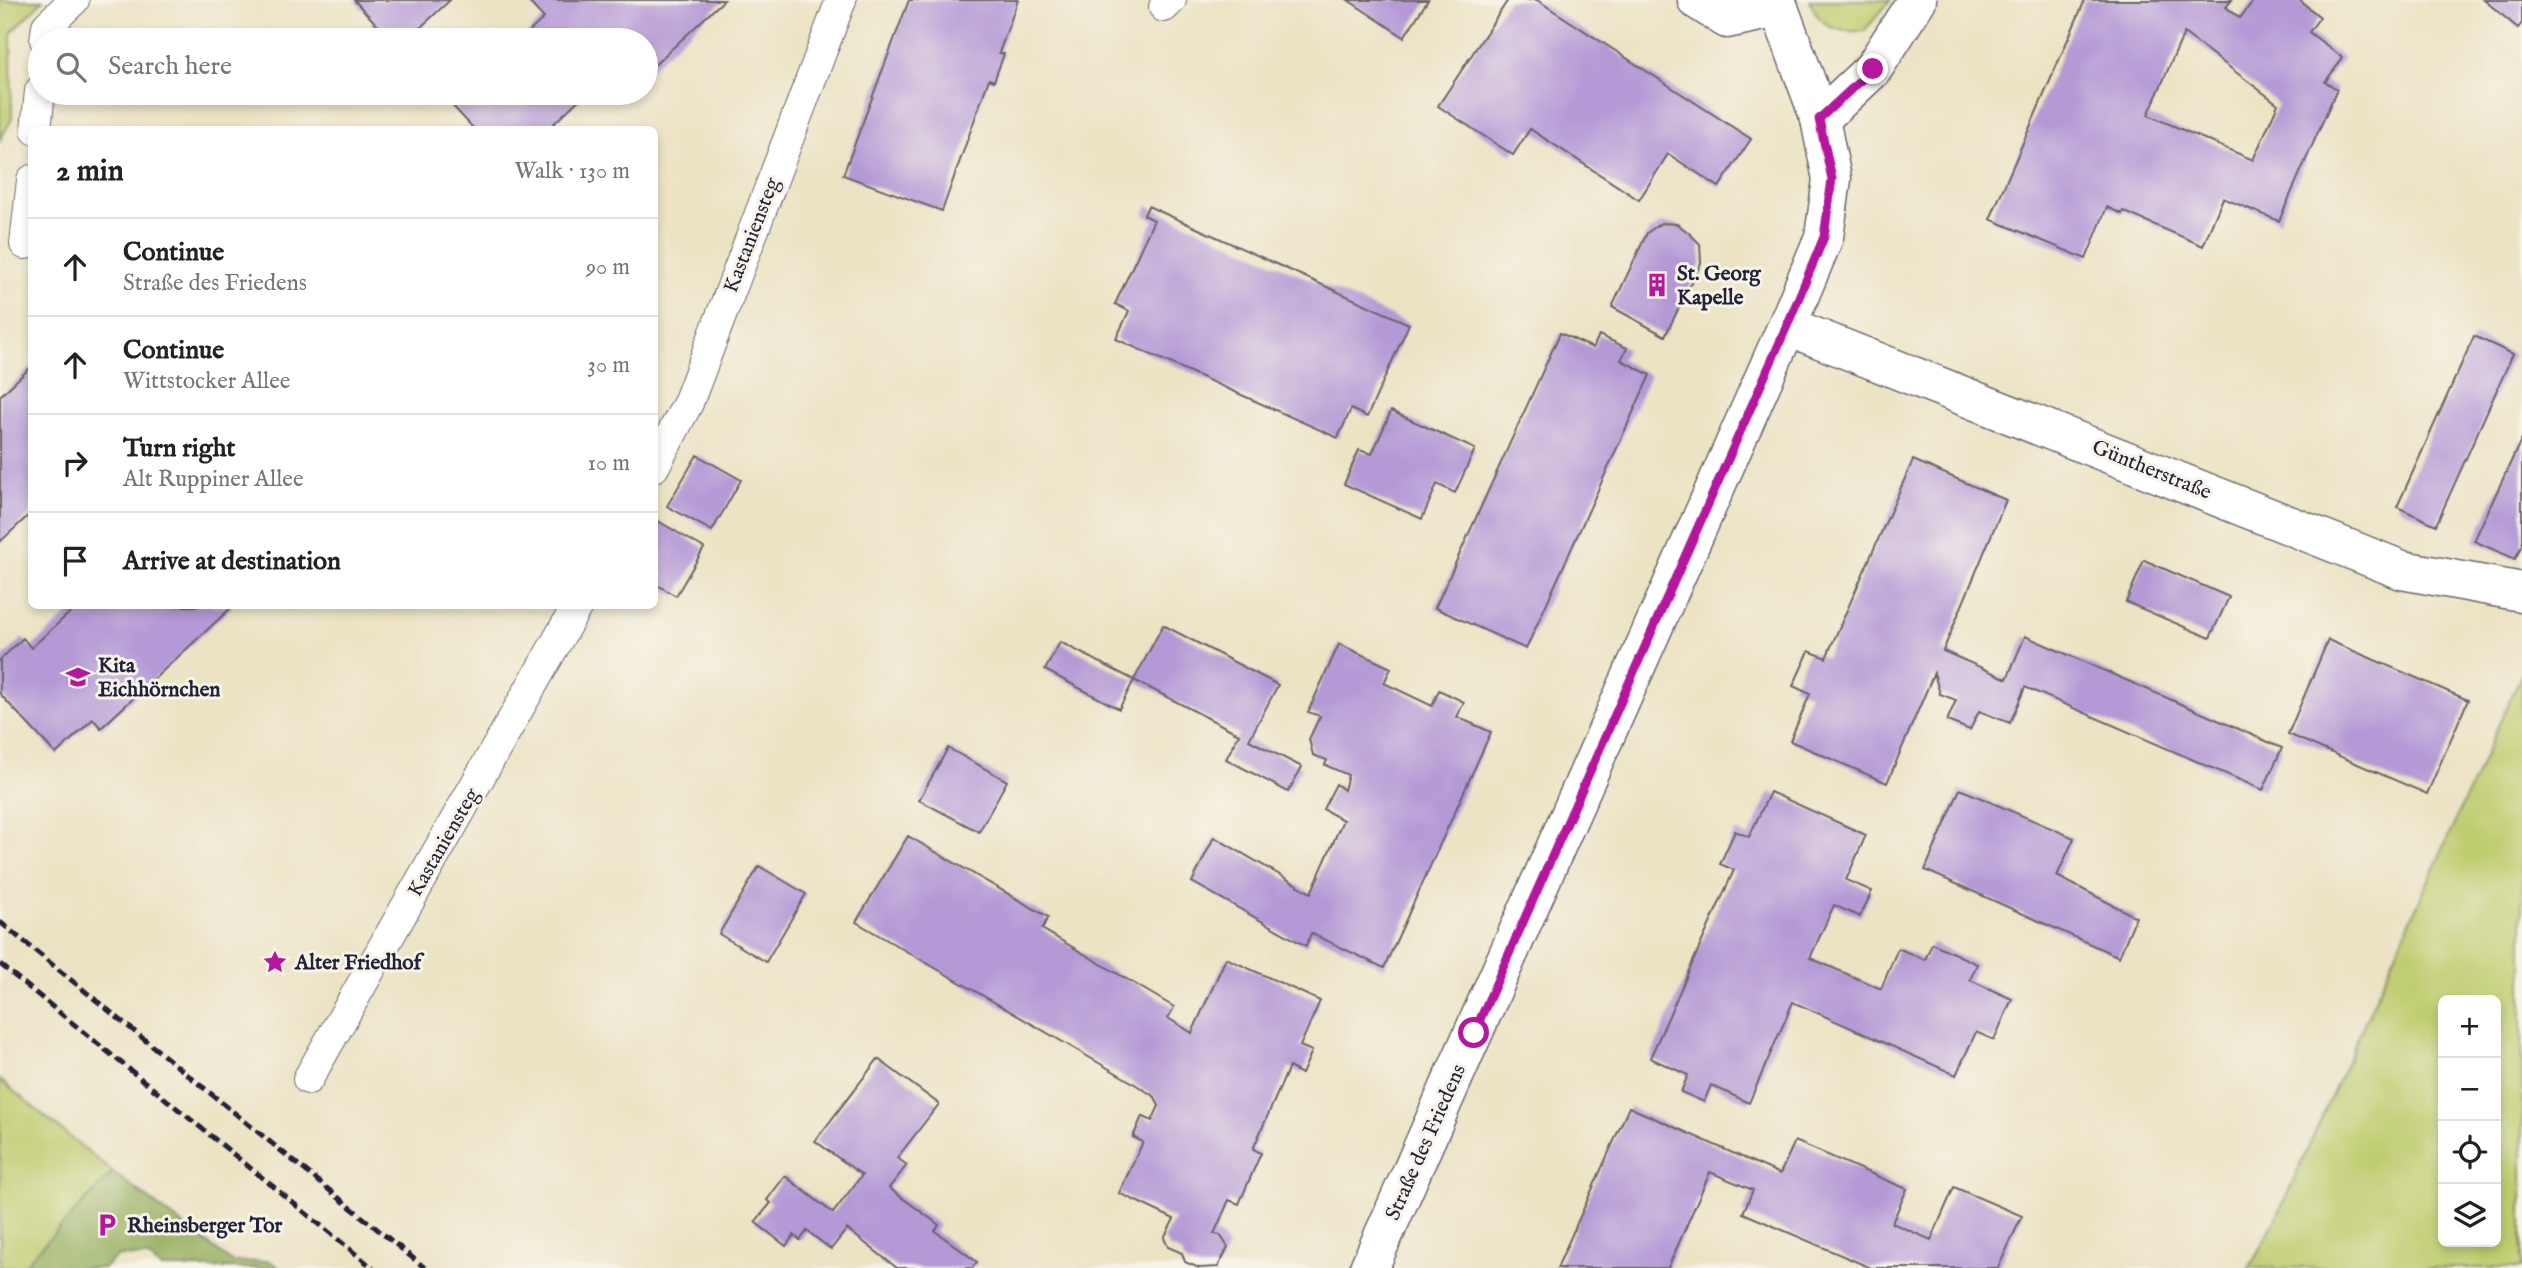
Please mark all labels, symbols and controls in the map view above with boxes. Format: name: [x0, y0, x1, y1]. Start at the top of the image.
search box: [28, 28, 658, 105]
icon: search: [52, 48, 90, 86]
text: Search here: [108, 50, 232, 83]
route end: [1857, 53, 1888, 84]
text: 2 min: [56, 153, 124, 191]
text: Walk · 130 m: [515, 157, 630, 186]
street label: Kastaniensteg: [718, 174, 787, 297]
text: Continue: [123, 236, 224, 269]
icon: ahead: [56, 248, 94, 286]
text: 90 m: [586, 253, 630, 282]
place label: St. Georg Kapelle: [1677, 261, 1761, 312]
text: Straße des Friedens: [123, 269, 307, 298]
building icon: St. Georg Kapelle: [1643, 271, 1671, 299]
text: Continue: [123, 334, 224, 367]
icon: ahead: [56, 346, 94, 384]
text: 30 m: [587, 351, 630, 380]
text: Wittstocker Allee: [123, 367, 290, 396]
text: Turn right: [123, 432, 236, 465]
street label: Güntherstraße: [2088, 434, 2215, 507]
icon: right: [56, 444, 94, 482]
text: 10 m: [587, 449, 630, 478]
text: Alt Ruppiner Allee: [123, 465, 304, 494]
icon: arrive: [56, 542, 94, 580]
text: Arrive at destination: [123, 545, 341, 578]
place label: Kita Eichhörnchen: [98, 653, 220, 704]
school or university icon: Kita Eichhörnchen: [64, 663, 92, 691]
street label: Kastaniensteg: [402, 783, 487, 902]
place icon: Alter Friedhof: [261, 948, 289, 976]
place label: Alter Friedhof: [294, 950, 425, 977]
map controls: [2438, 995, 2501, 1247]
button: +: [2438, 995, 2501, 1058]
route start: [1458, 1017, 1489, 1048]
button: −: [2438, 1058, 2501, 1121]
street label: Straße des Friedens: [1380, 1060, 1473, 1225]
button: locate: [2438, 1121, 2501, 1184]
button: layers: [2438, 1184, 2501, 1247]
parking icon: Rheinsberger Tor: [93, 1211, 121, 1239]
place label: Rheinsberger Tor: [127, 1213, 282, 1240]

